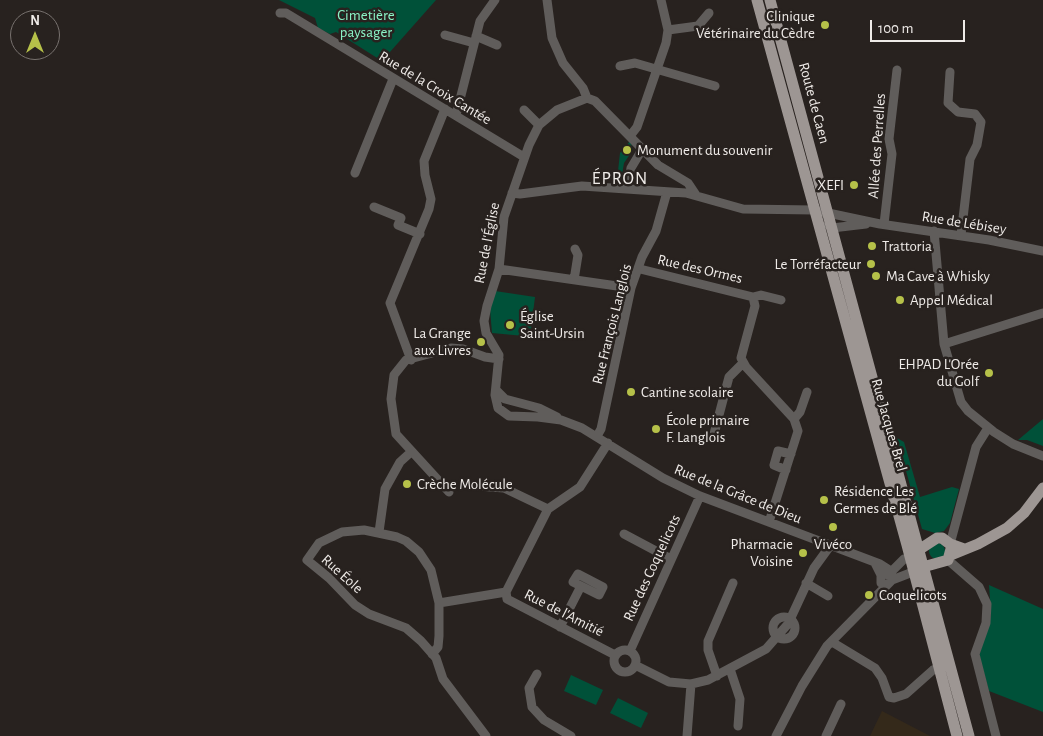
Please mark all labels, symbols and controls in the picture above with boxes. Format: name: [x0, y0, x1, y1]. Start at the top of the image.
park label: Cimetière paysager: [337, 6, 395, 41]
place label: Clinique Vétérinaire du Cèdre: [696, 7, 815, 42]
north arrow: [10, 10, 60, 60]
scale bar: [873, 10, 968, 42]
text: N: [30, 14, 40, 28]
marker: Clinique Vétérinaire du Cèdre: [819, 19, 831, 31]
text: 100 m: [878, 21, 913, 36]
street label: Rue de la Croix Cantée: [375, 47, 495, 129]
street label: Route de Caen: [795, 60, 833, 146]
street label: Allée des Perrelles: [864, 93, 890, 199]
place label: Monument du souvenir: [637, 141, 772, 159]
marker: Monument du souvenir: [621, 144, 633, 156]
district label: ÉPRON: [591, 168, 649, 190]
place label: XEFI: [817, 176, 844, 194]
marker: XEFI: [848, 179, 860, 191]
street label: Rue de l'Église: [470, 201, 504, 285]
street label: Rue de Lébisey: [920, 207, 1008, 239]
place label: Trattoria: [882, 237, 932, 255]
marker: Trattoria: [866, 240, 878, 252]
street label: Rue des Ormes: [656, 250, 744, 288]
place label: Le Torréfacteur: [774, 255, 861, 273]
marker: Le Torréfacteur: [865, 258, 877, 270]
street label: Rue François Langlois: [588, 262, 636, 386]
place label: Ma Cave à Whisky: [886, 267, 990, 285]
marker: Ma Cave à Whisky: [870, 270, 882, 282]
place label: Appel Médical: [910, 291, 993, 309]
marker: Appel Médical: [894, 294, 906, 306]
place label: Église Saint-Ursin: [520, 307, 585, 342]
marker: Église Saint-Ursin: [504, 319, 516, 331]
place label: La Grange aux Livres: [413, 324, 471, 359]
marker: La Grange aux Livres: [475, 336, 487, 348]
place label: EHPAD L'Orée du Golf: [898, 355, 979, 390]
marker: EHPAD L'Orée du Golf: [983, 367, 995, 379]
street label: Rue Jacques Brel: [867, 377, 911, 473]
place label: Cantine scolaire: [641, 383, 734, 401]
marker: Cantine scolaire: [625, 386, 637, 398]
place label: École primaire F. Langlois: [666, 411, 749, 446]
marker: École primaire F. Langlois: [650, 423, 662, 435]
street label: Rue de la Grâce de Dieu: [672, 460, 804, 528]
place label: Crèche Molécule: [417, 475, 513, 493]
marker: Crèche Molécule: [401, 478, 413, 490]
place label: Résidence Les Germes de Blé: [834, 482, 917, 517]
marker: Résidence Les Germes de Blé: [818, 494, 830, 506]
street label: Rue des Coquelicots: [619, 512, 685, 624]
marker: Vivéco: [827, 521, 839, 533]
place label: Pharmacie Voisine: [731, 535, 793, 570]
place label: Vivéco: [814, 535, 852, 553]
marker: Pharmacie Voisine: [797, 547, 809, 559]
street label: Rue Éole: [317, 551, 367, 597]
street label: Rue de l'Amitié: [521, 585, 607, 641]
place label: Coquelicots: [879, 586, 947, 604]
marker: Coquelicots: [863, 589, 875, 601]

